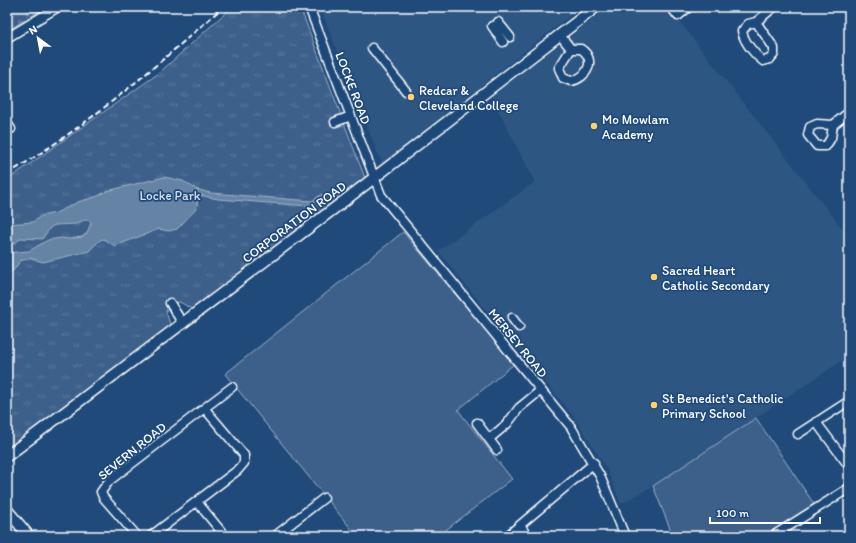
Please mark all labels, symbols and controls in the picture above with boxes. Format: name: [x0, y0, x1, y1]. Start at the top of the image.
north arrow: [18, 18, 58, 58]
text: N: [26, 22, 40, 37]
street label: LOCKE ROAD: [332, 50, 374, 126]
place label: Redcar & Cleveland College: [419, 83, 519, 113]
marker: Redcar & Cleveland College: [406, 92, 416, 102]
place label: Mo Mowlam Academy: [602, 112, 669, 142]
marker: Mo Mowlam Academy: [589, 121, 599, 131]
street label: CORPORATION ROAD: [239, 178, 349, 266]
park label: Locke Park: [139, 188, 201, 203]
place label: Sacred Heart Catholic Secondary: [662, 263, 770, 293]
marker: Sacred Heart Catholic Secondary: [649, 272, 659, 282]
street label: MERSEY ROAD: [486, 305, 551, 381]
place label: St Benedict's Catholic Primary School: [662, 391, 783, 421]
marker: St Benedict's Catholic Primary School: [649, 400, 659, 410]
street label: SEVERN ROAD: [95, 419, 169, 483]
scale bar: [710, 499, 820, 525]
text: 100 m: [716, 506, 749, 520]

